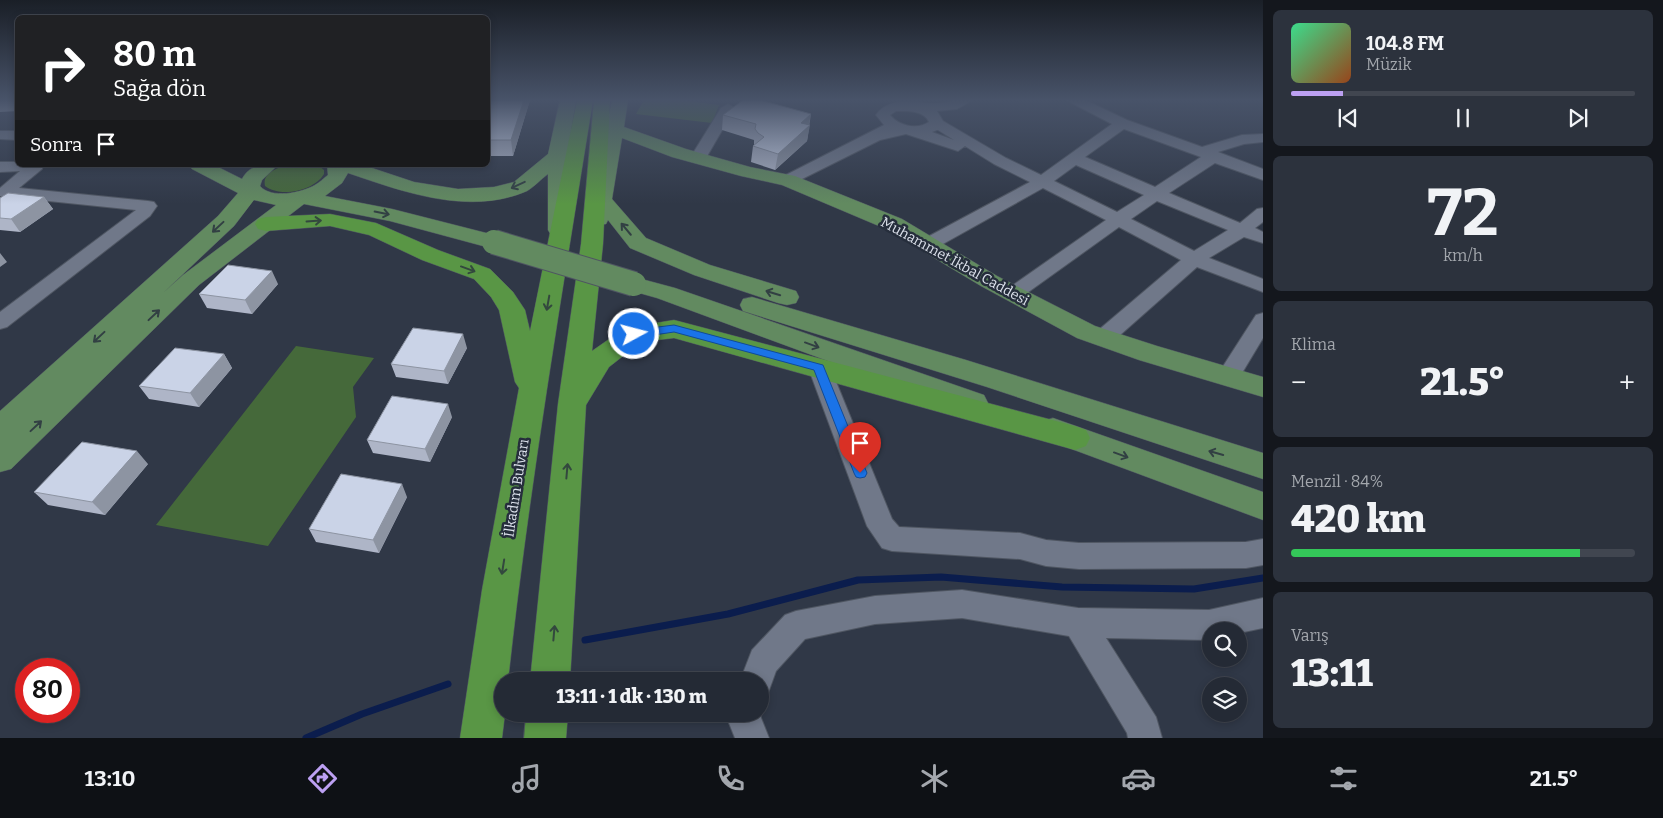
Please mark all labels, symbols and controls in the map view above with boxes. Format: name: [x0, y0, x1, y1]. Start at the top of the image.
text: 104.8 FM: [1366, 32, 1444, 55]
text: 80 m: [113, 33, 196, 75]
icon: right: [30, 35, 95, 100]
text: Müzik: [1366, 55, 1412, 74]
text: Sağa dön: [113, 75, 206, 102]
icon: previous: [1334, 104, 1362, 132]
icon: pause: [1449, 104, 1477, 132]
icon: next: [1564, 104, 1592, 132]
icon: arrive: [92, 130, 120, 158]
text: Sonra: [30, 133, 82, 156]
text: 72: [1427, 174, 1499, 252]
one-way arrow: [511, 181, 526, 191]
one-way arrow: [374, 209, 390, 219]
street label: Muhammet İkbal Caddesi: [878, 214, 1032, 309]
one-way arrow: [306, 216, 322, 225]
one-way arrow: [212, 221, 225, 233]
one-way arrow: [620, 223, 631, 236]
text: km/h: [1443, 246, 1483, 265]
one-way arrow: [459, 265, 475, 274]
one-way arrow: [765, 287, 781, 297]
one-way arrow: [542, 295, 552, 311]
position arrow: [607, 307, 659, 359]
one-way arrow: [148, 309, 160, 321]
one-way arrow: [92, 332, 105, 343]
text: Klima: [1291, 335, 1336, 354]
one-way arrow: [804, 341, 819, 350]
text: 21.5°: [1420, 359, 1506, 405]
text: −: [1291, 366, 1306, 399]
text: +: [1619, 366, 1635, 399]
one-way arrow: [29, 420, 42, 432]
pin: [839, 422, 881, 473]
icon: arrive: [846, 429, 874, 457]
street label: İlkadım Bulvarı: [500, 438, 533, 538]
one-way arrow: [1209, 447, 1225, 457]
one-way arrow: [1113, 451, 1128, 460]
one-way arrow: [562, 463, 571, 479]
text: Menzil · 84%: [1291, 472, 1383, 491]
text: 420 km: [1291, 496, 1426, 542]
one-way arrow: [498, 559, 508, 575]
map controls: [1202, 622, 1247, 722]
button: search: [1202, 622, 1247, 667]
one-way arrow: [549, 625, 558, 641]
text: Varış: [1291, 626, 1329, 645]
text: 13:11: [1291, 650, 1373, 696]
speed limit sign: 80: [15, 658, 80, 723]
button: layers: [1202, 677, 1247, 722]
text: 13:11 · 1 dk · 130 m: [556, 685, 707, 708]
icon: directions: [305, 761, 340, 796]
icon: music: [509, 761, 544, 796]
icon: phone: [713, 761, 748, 796]
icon: climate: [917, 761, 952, 796]
icon: car: [1121, 761, 1156, 796]
icon: filters: [1326, 761, 1361, 796]
text: 13:10: [85, 765, 135, 792]
text: 21.5°: [1530, 765, 1578, 792]

